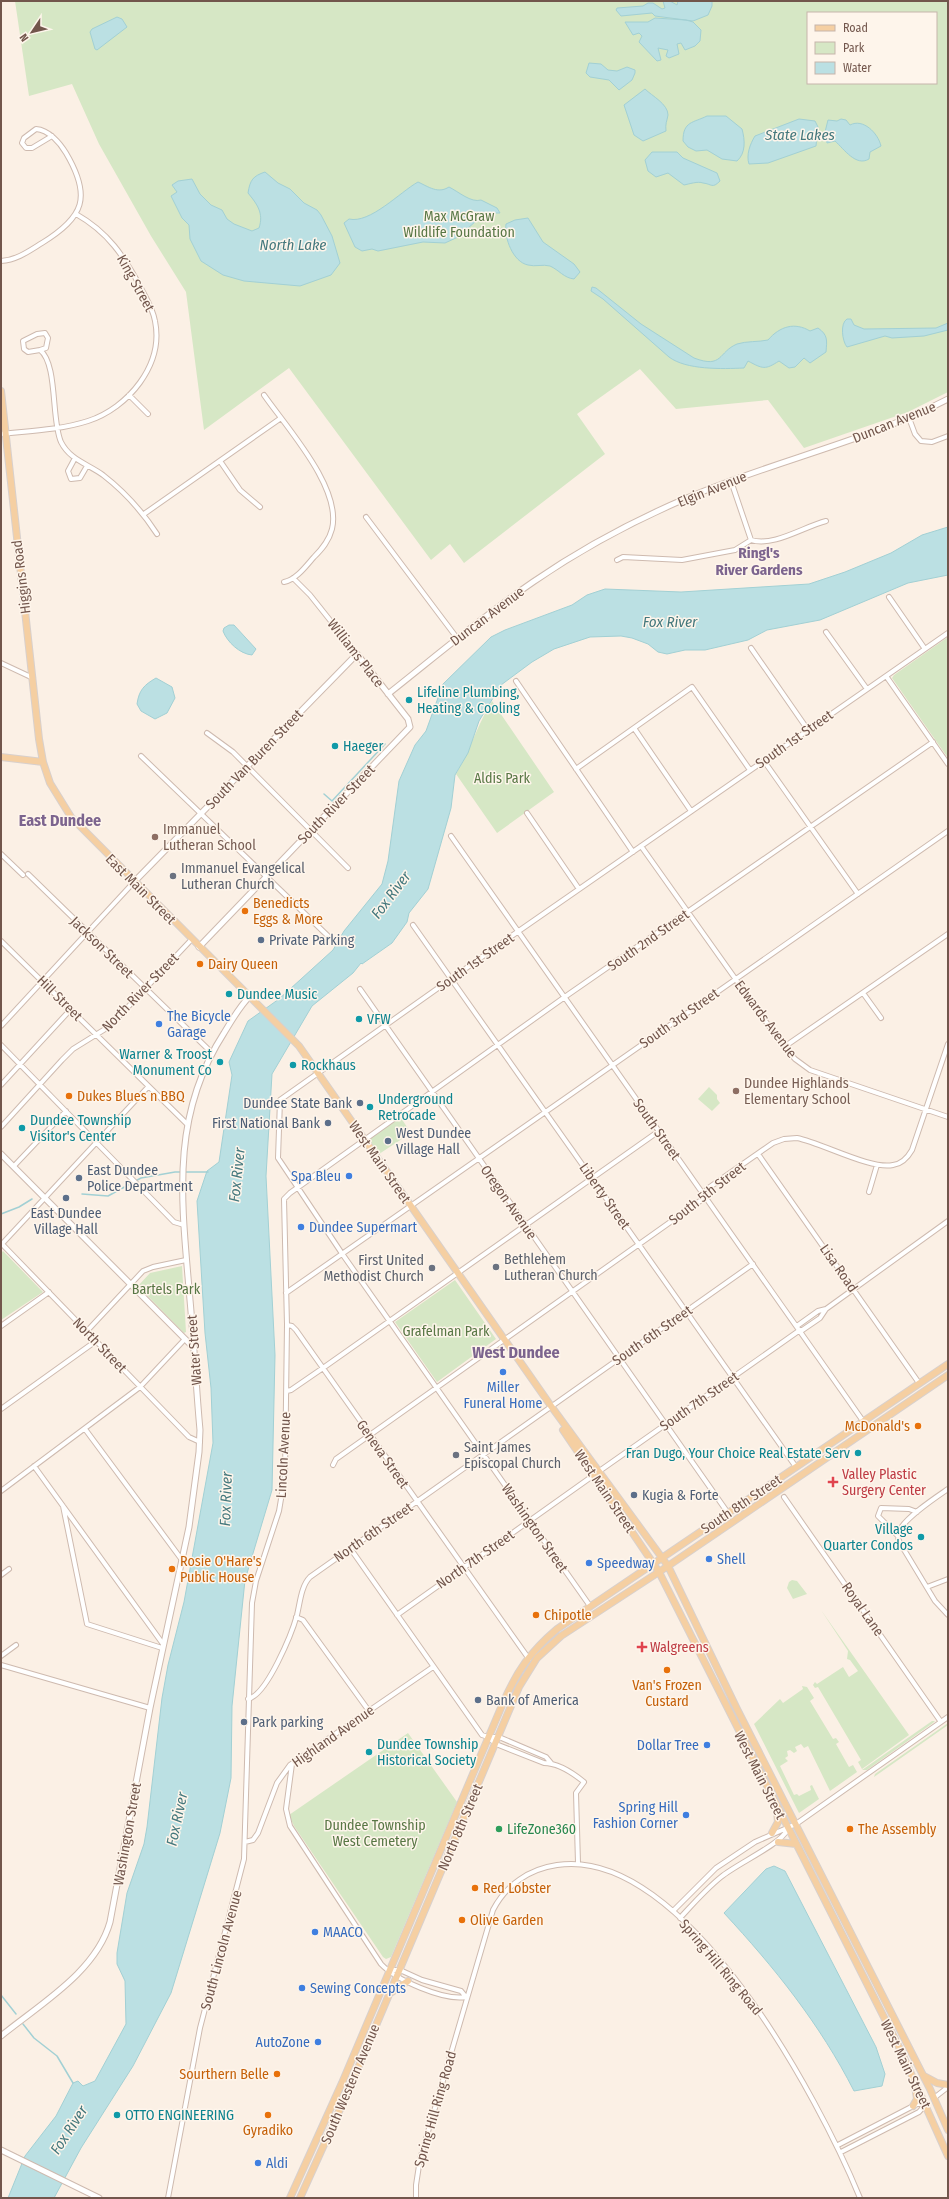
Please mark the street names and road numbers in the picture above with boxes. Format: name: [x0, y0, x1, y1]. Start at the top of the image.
street label: King Street: [113, 252, 158, 315]
street label: Duncan Avenue: [850, 398, 938, 447]
street label: Elgin Avenue: [675, 468, 749, 511]
street label: Higgins Road: [9, 539, 34, 615]
street label: Duncan Avenue: [447, 583, 528, 650]
street label: Williams Place: [324, 616, 388, 691]
street label: South Van Buren Street: [202, 706, 307, 813]
street label: South 1st Street: [752, 706, 837, 772]
street label: South River Street: [294, 761, 379, 848]
street label: East Main Street: [102, 851, 180, 928]
street label: South 2nd Street: [604, 906, 693, 975]
street label: Jackson Street: [66, 913, 137, 982]
street label: South 1st Street: [433, 929, 518, 995]
street label: North River Street: [99, 949, 182, 1035]
street label: Hill Street: [33, 972, 86, 1025]
street label: Edwards Avenue: [731, 977, 800, 1062]
street label: South 3rd Street: [636, 985, 723, 1052]
street label: South Street: [629, 1095, 684, 1164]
street label: West Main Street: [345, 1118, 414, 1207]
street label: South 5th Street: [665, 1158, 749, 1229]
street label: Liberty Street: [575, 1160, 634, 1233]
street label: Oregon Avenue: [477, 1162, 540, 1243]
street label: Lisa Road: [816, 1241, 861, 1296]
street label: South 6th Street: [609, 1301, 696, 1369]
street label: North Street: [69, 1314, 131, 1377]
street label: Water Street: [184, 1314, 205, 1386]
street label: South 7th Street: [657, 1368, 742, 1435]
street label: Lincoln Avenue: [273, 1411, 294, 1499]
street label: Geneva Street: [353, 1417, 413, 1492]
street label: West Main Street: [571, 1447, 639, 1536]
street label: South 8th Street: [698, 1471, 785, 1538]
street label: Washington Street: [498, 1481, 572, 1576]
street label: North 6th Street: [330, 1499, 416, 1566]
street label: North 7th Street: [433, 1526, 518, 1593]
street label: Royal Lane: [838, 1579, 887, 1640]
street label: Highland Avenue: [289, 1702, 378, 1771]
street label: West Main Street: [730, 1728, 789, 1822]
street label: Washington Street: [110, 1781, 145, 1887]
street label: North 8th Street: [435, 1781, 487, 1873]
street label: South Lincoln Avenue: [197, 1888, 246, 2012]
street label: Spring Hill Ring Road: [675, 1916, 766, 2019]
street label: West Main Street: [877, 2017, 935, 2112]
street label: South Western Avenue: [317, 2021, 384, 2147]
street label: Spring Hill Ring Road: [411, 2049, 460, 2169]

